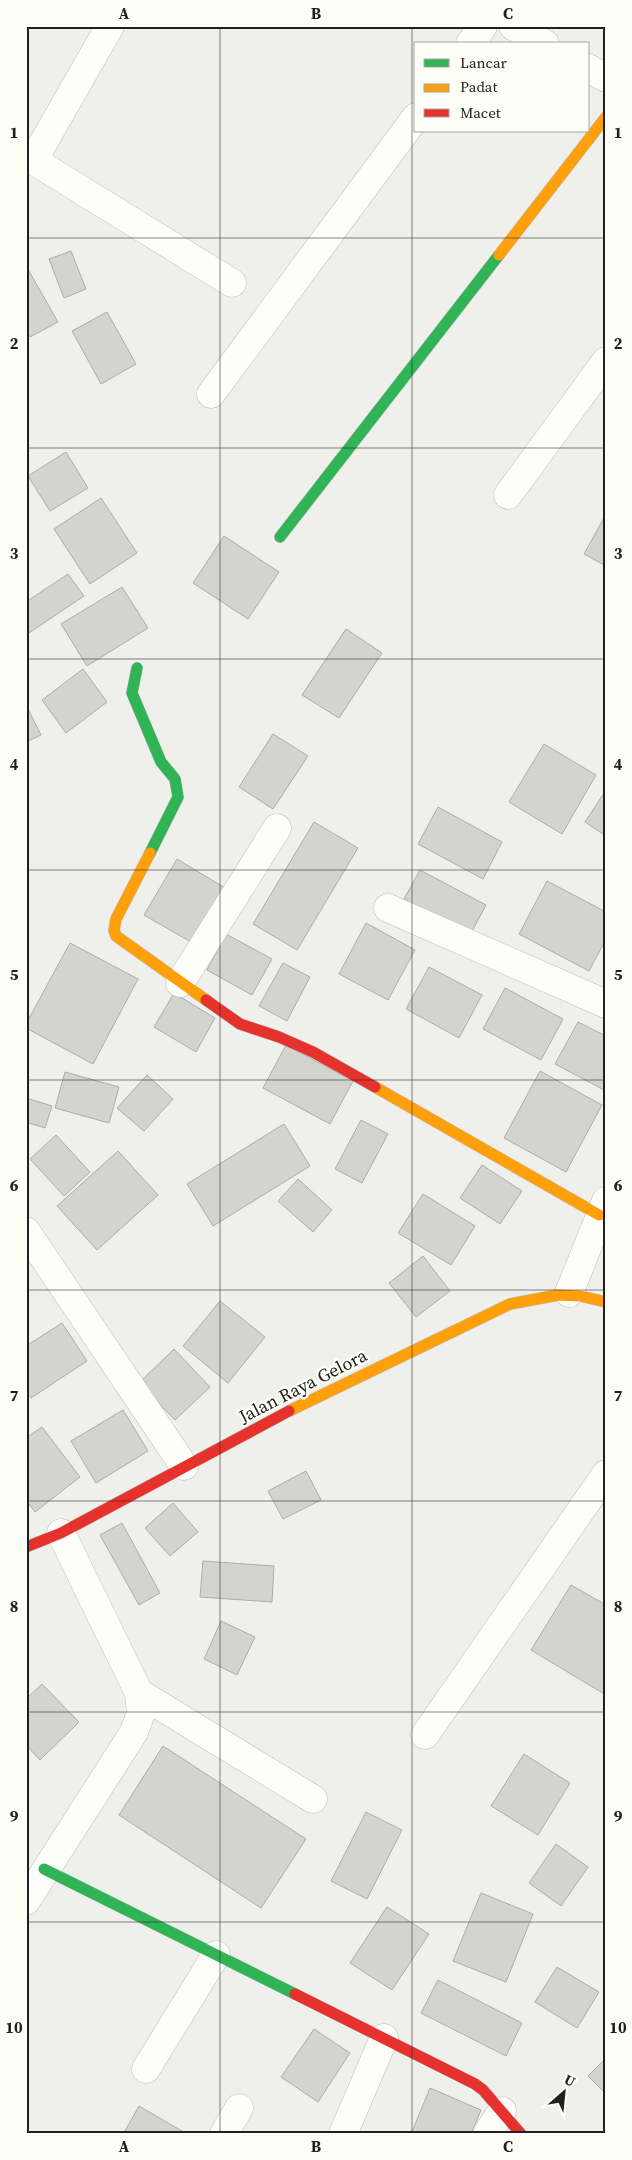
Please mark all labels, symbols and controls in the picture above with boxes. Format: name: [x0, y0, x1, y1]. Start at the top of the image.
text: A: [119, 2, 130, 24]
text: B: [311, 2, 322, 24]
text: C: [503, 2, 513, 24]
legend: [414, 42, 590, 132]
text: Lancar: [460, 52, 507, 73]
text: Padat: [460, 76, 497, 97]
text: Macet: [460, 102, 501, 123]
text: 1: [10, 121, 18, 143]
text: 1: [614, 121, 622, 143]
text: 2: [10, 332, 19, 354]
text: 2: [614, 332, 623, 354]
text: 3: [10, 542, 19, 564]
text: 3: [614, 542, 623, 564]
text: 4: [10, 753, 19, 775]
text: 4: [614, 753, 623, 775]
text: 5: [10, 963, 19, 985]
text: 5: [614, 963, 623, 985]
text: 6: [10, 1174, 19, 1196]
text: 6: [614, 1174, 623, 1196]
street label: Jalan Raya Gelora: [233, 1342, 372, 1429]
text: 7: [10, 1384, 19, 1406]
text: 7: [614, 1384, 623, 1406]
text: 8: [10, 1595, 18, 1617]
text: 8: [614, 1595, 622, 1617]
text: 9: [10, 1805, 19, 1827]
text: 9: [614, 1805, 623, 1827]
text: 10: [5, 2016, 23, 2038]
text: 10: [609, 2016, 627, 2038]
north arrow: [540, 2068, 590, 2118]
text: U: [561, 2069, 579, 2092]
text: A: [119, 2135, 130, 2157]
text: B: [311, 2135, 322, 2157]
text: C: [503, 2135, 513, 2157]

